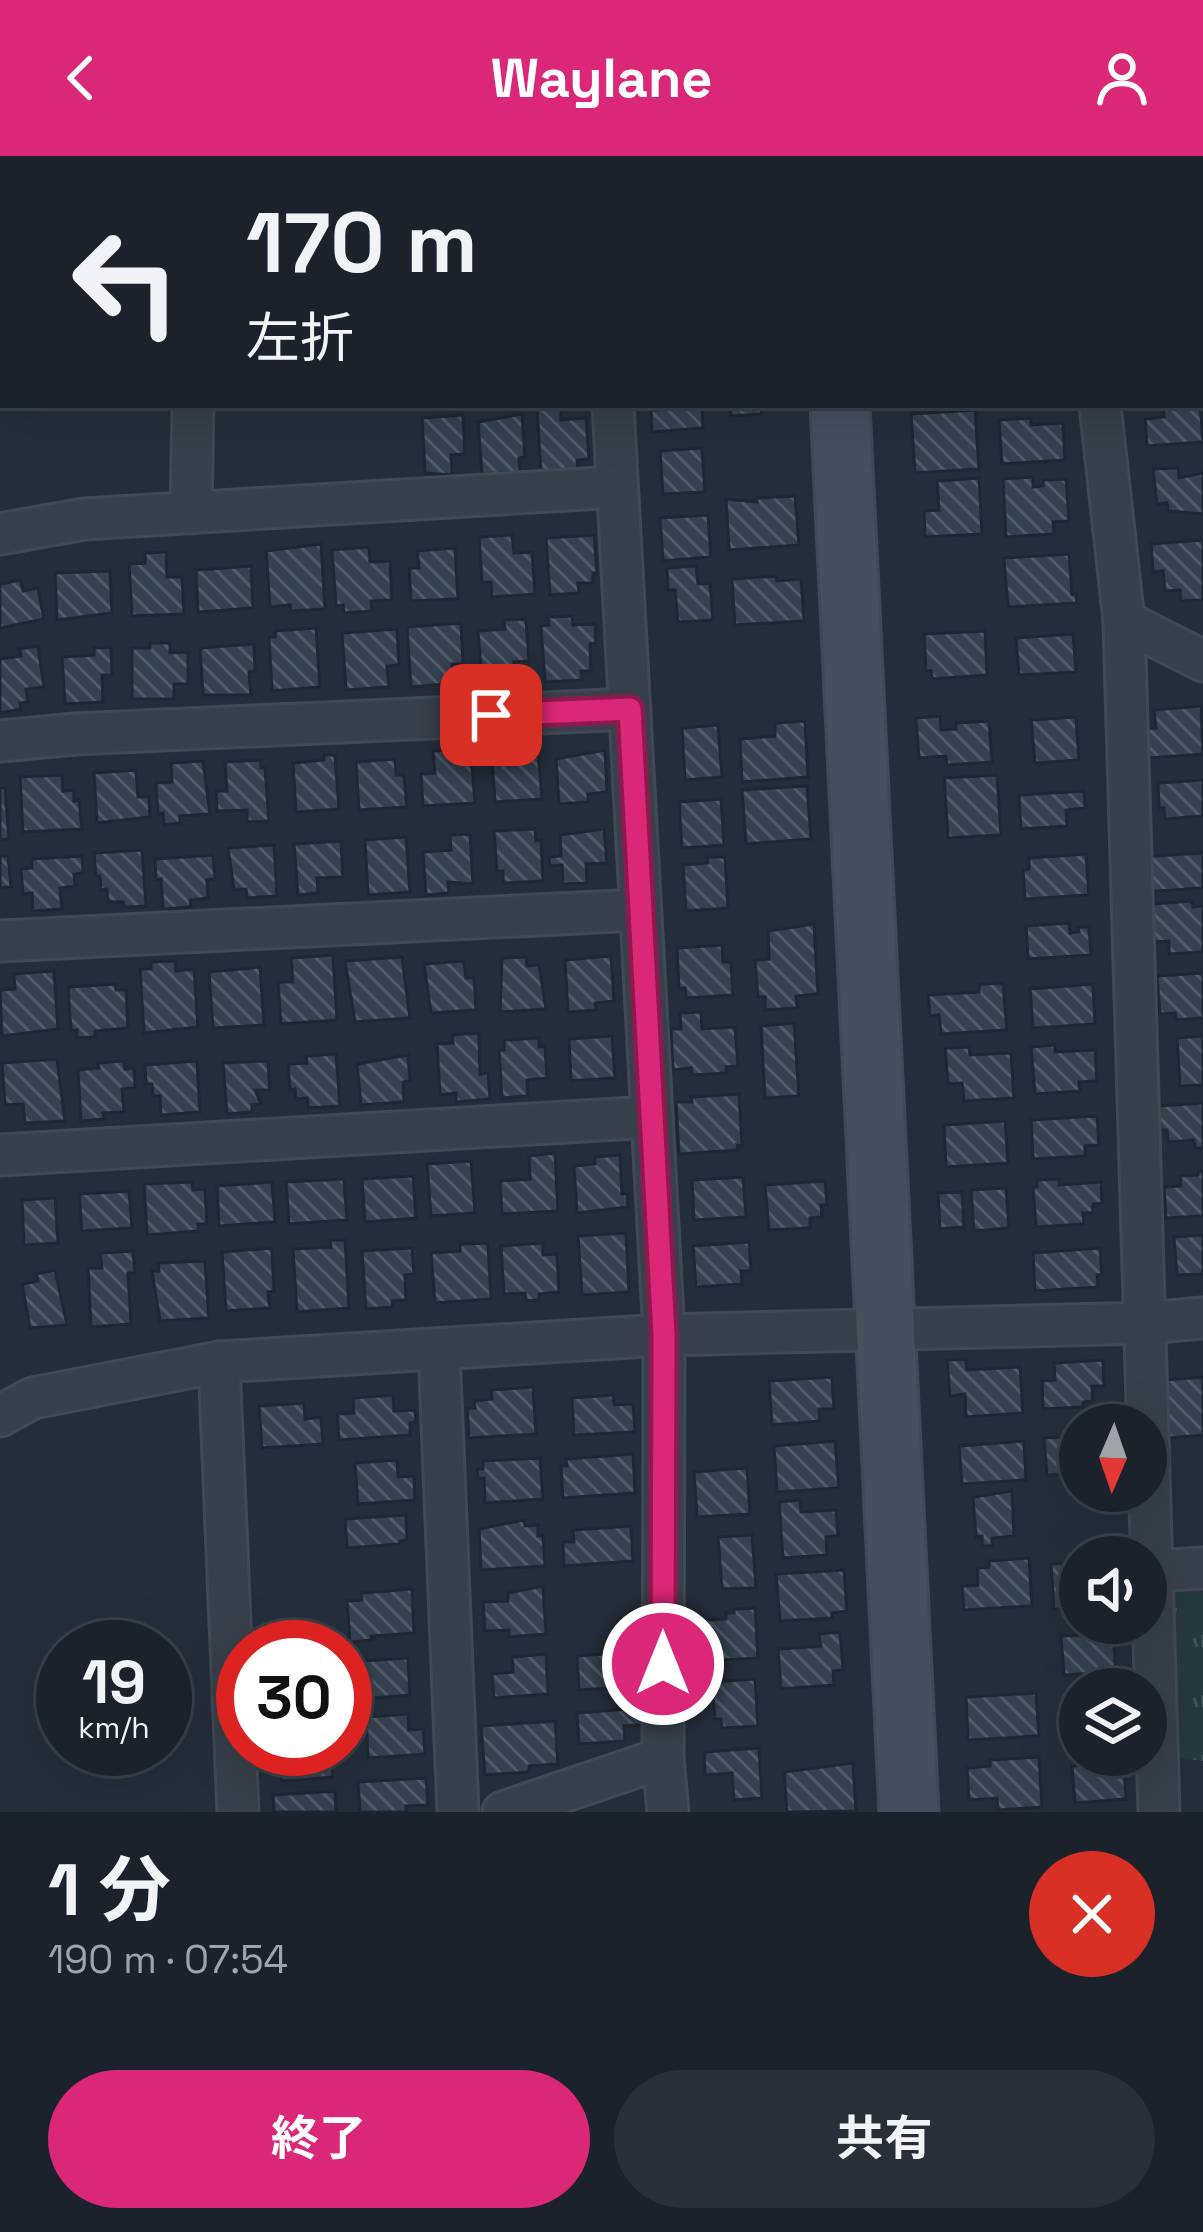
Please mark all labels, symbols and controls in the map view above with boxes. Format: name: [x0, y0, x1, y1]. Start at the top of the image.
text: Waylane: [491, 44, 712, 113]
icon: back: [48, 45, 114, 111]
icon: person: [1089, 45, 1155, 111]
text: 170 m: [246, 189, 478, 297]
icon: left: [48, 204, 204, 360]
text: 左折: [246, 304, 354, 373]
pin: [440, 664, 542, 766]
icon: arrive: [458, 682, 524, 748]
north arrow: [1059, 1404, 1167, 1512]
map controls: [1059, 1404, 1167, 1776]
button: sound: [1059, 1536, 1167, 1644]
position arrow: [600, 1601, 726, 1727]
speed limit sign: 30: [216, 1620, 372, 1776]
text: 19: [82, 1644, 146, 1721]
button: layers: [1059, 1668, 1167, 1776]
text: km/h: [78, 1708, 150, 1747]
text: 1 分: [48, 1844, 171, 1936]
button: close: [1029, 1851, 1155, 1977]
text: 190 m · 07:54: [48, 1935, 288, 1984]
button: 終了: [48, 2070, 590, 2208]
button: 共有: [614, 2070, 1155, 2208]

